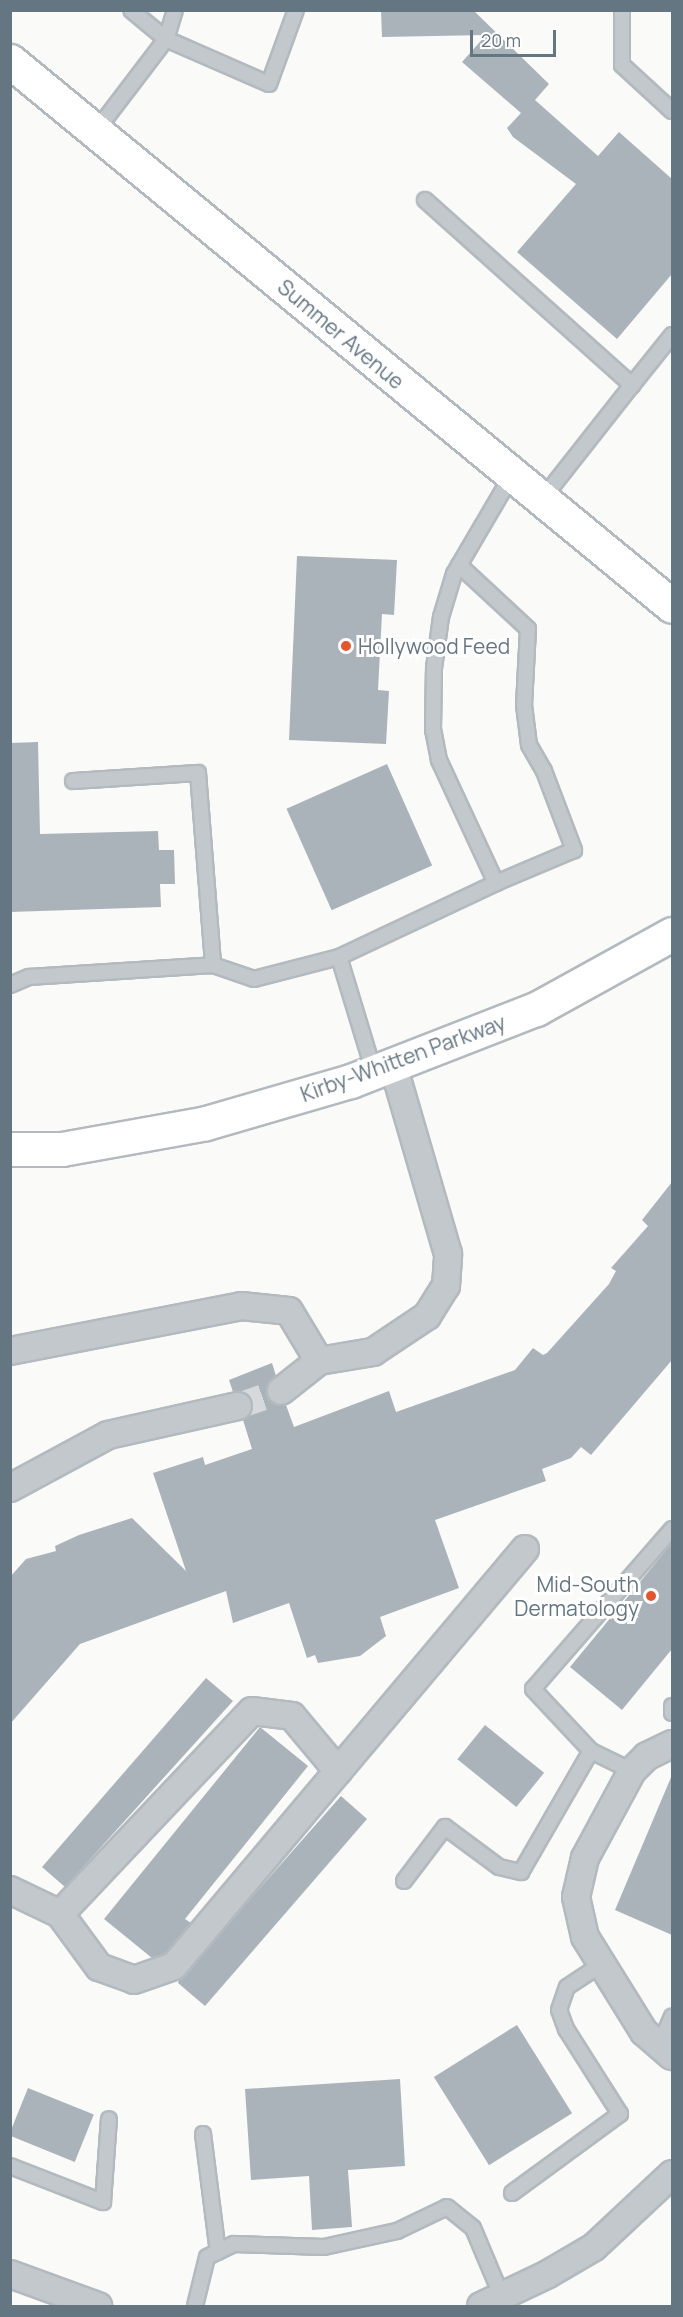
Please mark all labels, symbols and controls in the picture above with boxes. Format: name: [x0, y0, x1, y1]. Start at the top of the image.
scale bar: [473, 18, 558, 56]
text: 20 m: [481, 28, 521, 52]
street label: Summer Avenue: [273, 274, 409, 394]
place label: Hollywood Feed: [358, 633, 510, 659]
marker: Hollywood Feed: [339, 639, 353, 653]
street label: Kirby-Whitten Parkway: [297, 1009, 509, 1107]
place label: Mid-South Dermatology: [514, 1571, 639, 1621]
marker: Mid-South Dermatology: [644, 1589, 658, 1603]

